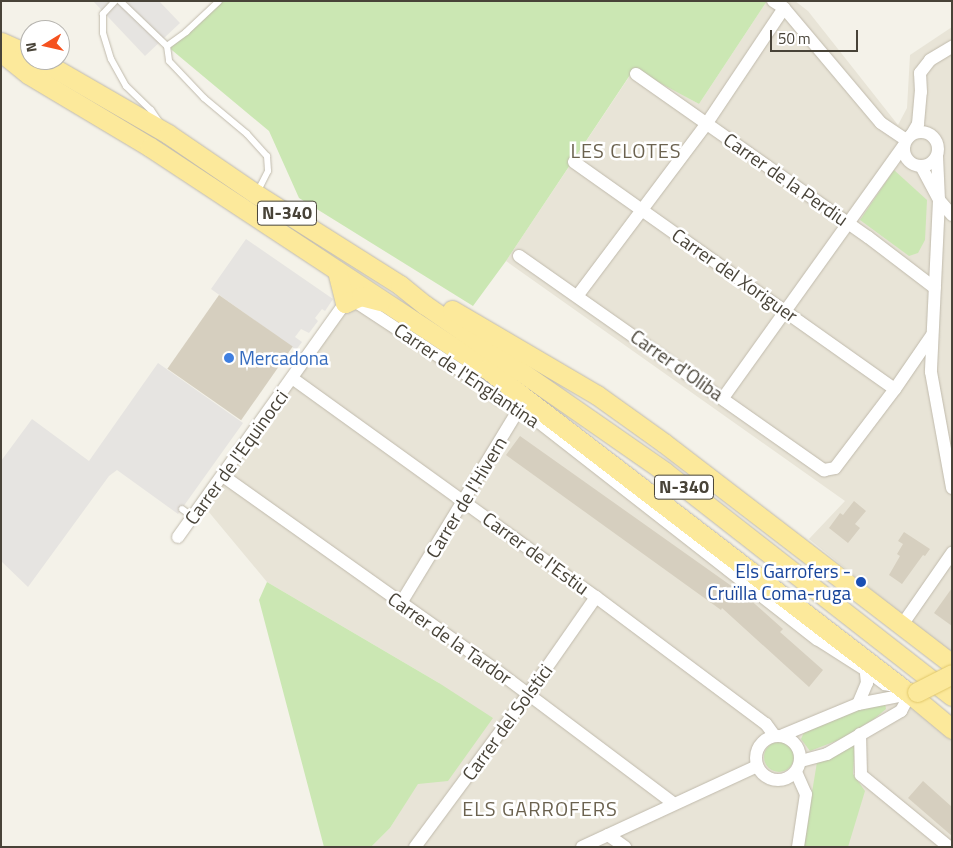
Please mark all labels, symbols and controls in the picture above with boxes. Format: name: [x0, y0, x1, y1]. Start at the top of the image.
north arrow: [20, 20, 70, 70]
scale bar: [773, 20, 860, 52]
text: 50 m: [778, 27, 811, 50]
text: N: [20, 41, 42, 54]
street label: Carrer de la Perdiu: [719, 128, 853, 230]
district label: LES CLOTES: [569, 138, 683, 162]
road number: N-340: [256, 198, 318, 228]
street label: Carrer del Xoriguer: [668, 223, 802, 327]
street label: Carrer de l'Englantina: [390, 318, 544, 432]
street label: Carrer d'Oliba: [626, 325, 728, 405]
place label: Mercadona: [239, 347, 328, 369]
marker: Mercadona: [223, 352, 235, 364]
street label: Carrer de l'Equinocci: [180, 385, 292, 529]
street label: Carrer de l'Hivern: [421, 432, 511, 562]
road number: N-340: [653, 472, 715, 502]
street label: Carrer de l'Estiu: [478, 507, 594, 599]
place label: Els Garrofers - Cruïlla Coma-ruga: [708, 560, 851, 604]
marker: Els Garrofers - Cruïlla Coma-ruga: [855, 576, 867, 588]
street label: Carrer de la Tardor: [384, 587, 516, 689]
street label: Carrer del Solstici: [457, 659, 557, 785]
district label: ELS GARROFERS: [461, 796, 619, 820]

